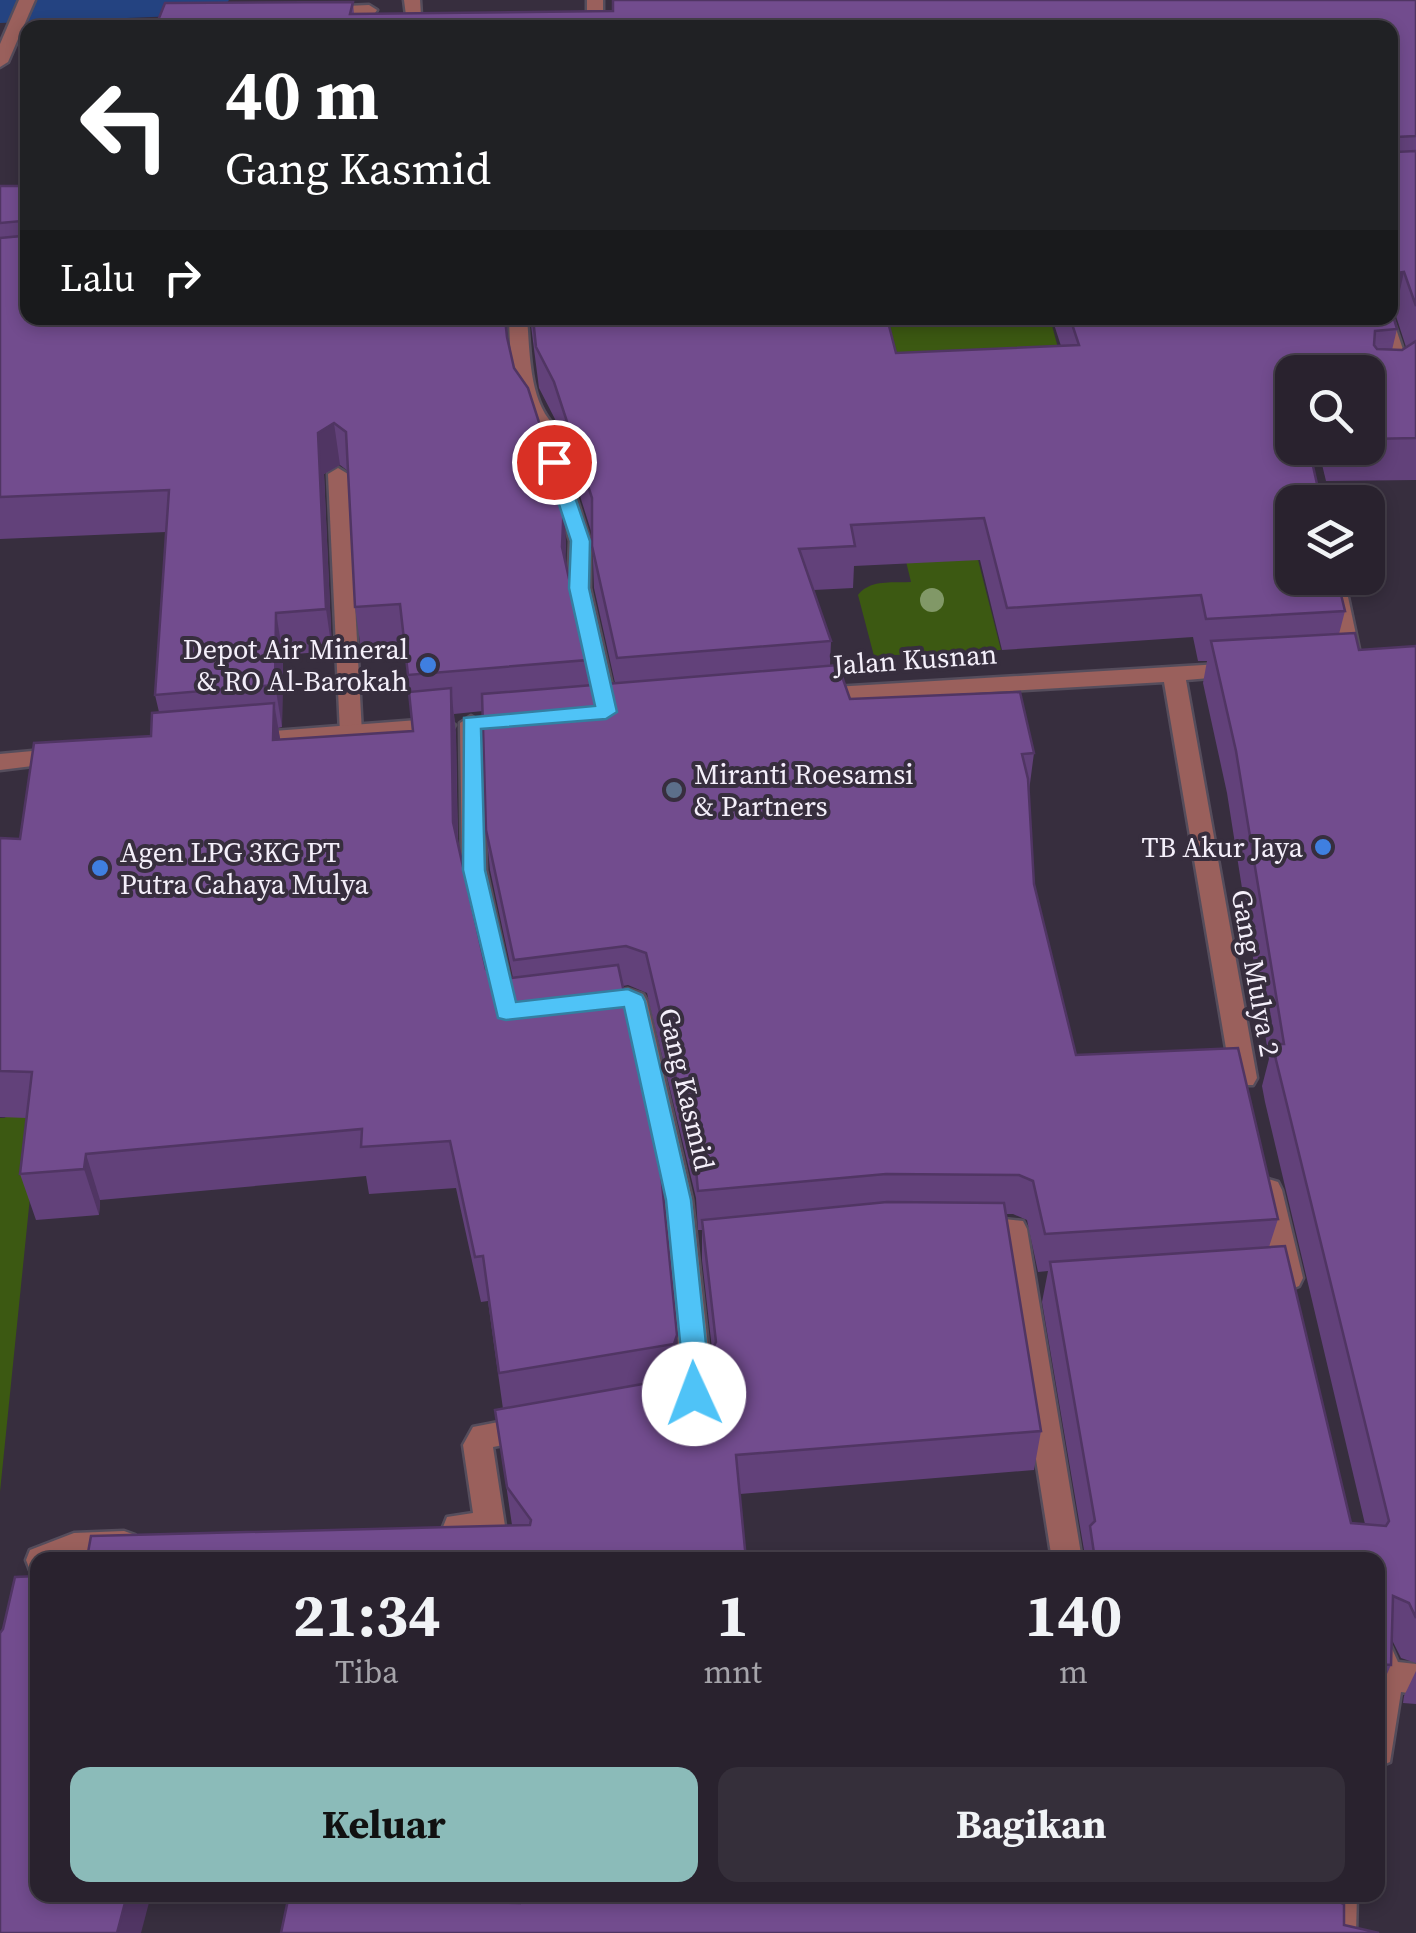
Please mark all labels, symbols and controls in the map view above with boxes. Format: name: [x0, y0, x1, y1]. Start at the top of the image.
text: 40 m: [225, 46, 379, 142]
icon: left: [60, 60, 190, 190]
text: Gang Kasmid: [225, 137, 491, 199]
icon: right: [155, 250, 210, 305]
text: Lalu: [60, 252, 135, 304]
map controls: [1275, 355, 1385, 595]
button: search: [1275, 355, 1385, 465]
pin: [512, 420, 597, 505]
icon: arrive: [527, 435, 582, 490]
button: layers: [1275, 485, 1385, 595]
place label: Depot Air Mineral & RO Al-Barokah: [183, 630, 408, 700]
street label: Jalan Kusnan: [831, 634, 998, 684]
marker: Depot Air Mineral & RO Al-Barokah: [417, 654, 439, 676]
place label: Miranti Roesamsi & Partners: [694, 755, 914, 825]
marker: Miranti Roesamsi & Partners: [663, 779, 685, 801]
place label: TB Akur Jaya: [1141, 828, 1304, 866]
place label: Agen LPG 3KG PT Putra Cahaya Mulya: [120, 833, 370, 903]
marker: TB Akur Jaya: [1312, 836, 1334, 858]
marker: Agen LPG 3KG PT Putra Cahaya Mulya: [89, 857, 111, 879]
street label: Gang Mulya 2: [1223, 887, 1289, 1059]
street label: Gang Kasmid: [650, 1004, 724, 1174]
position arrow: [642, 1342, 746, 1446]
text: 21:34: [293, 1574, 441, 1656]
text: 1: [717, 1574, 749, 1656]
text: 140: [1025, 1574, 1122, 1656]
text: Tiba: [335, 1650, 399, 1694]
text: mnt: [704, 1650, 762, 1694]
text: m: [1059, 1650, 1088, 1694]
button: Keluar: [70, 1767, 698, 1882]
button: Bagikan: [718, 1767, 1345, 1882]

